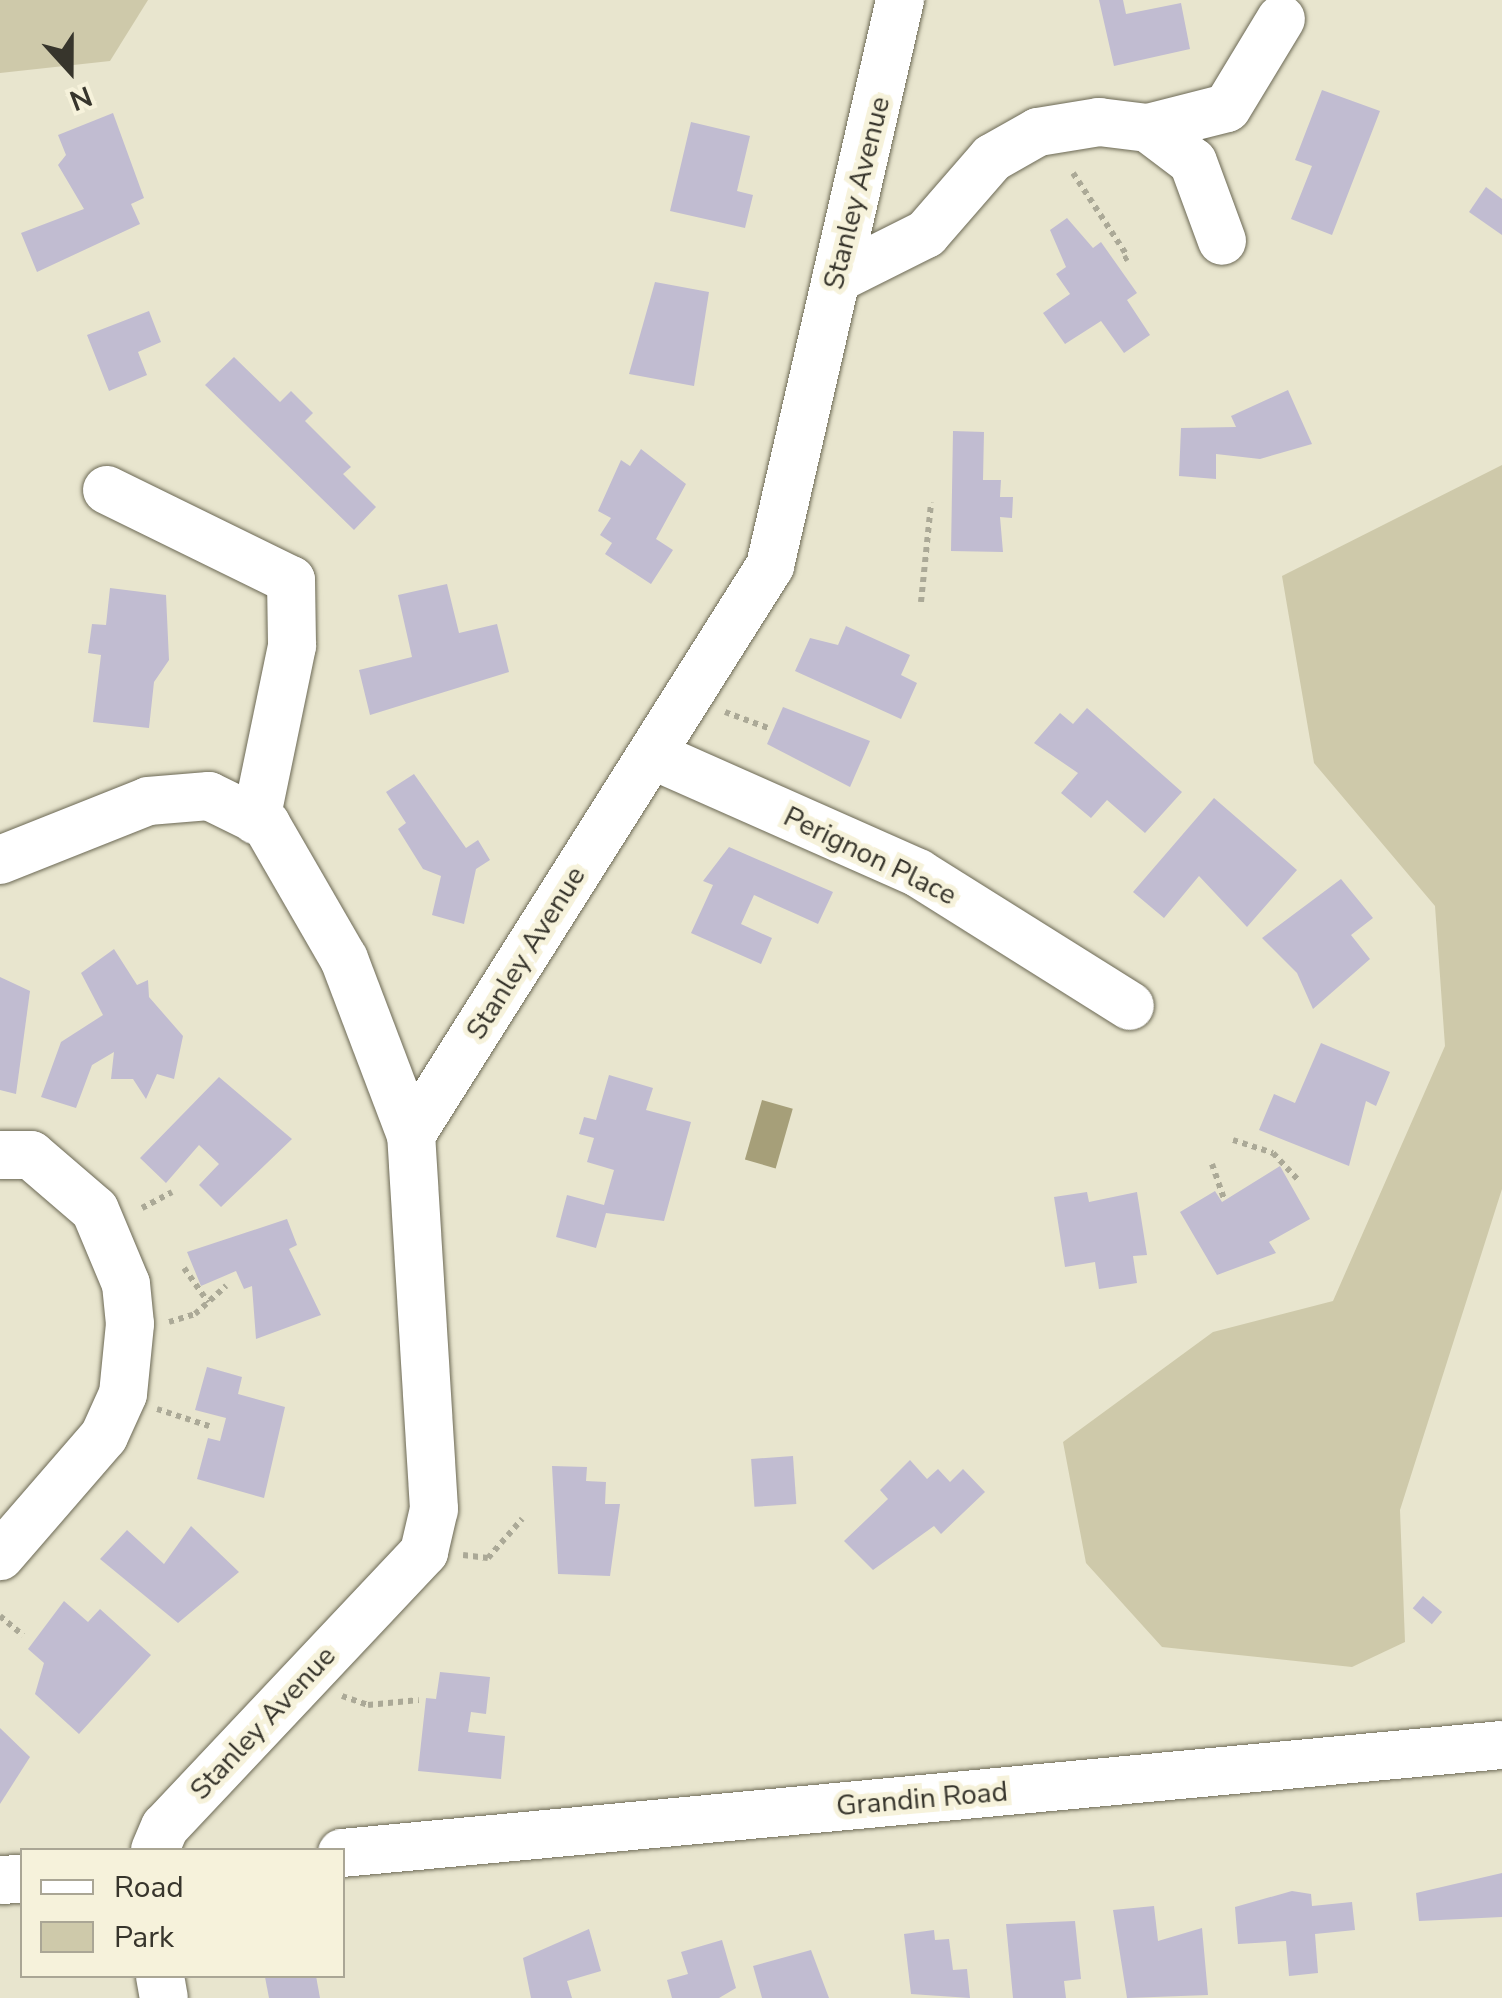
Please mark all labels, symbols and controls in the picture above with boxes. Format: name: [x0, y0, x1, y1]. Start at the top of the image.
north arrow: [20, 20, 120, 120]
text: N: [64, 77, 97, 119]
street label: Stanley Avenue: [817, 93, 897, 293]
street label: Perignon Place: [778, 800, 962, 912]
street label: Stanley Avenue: [459, 860, 593, 1046]
street label: Stanley Avenue: [183, 1639, 343, 1807]
street label: Grandin Road: [835, 1775, 1009, 1823]
legend: [20, 1848, 345, 1978]
text: Road: [114, 1867, 184, 1908]
text: Park: [114, 1917, 174, 1958]

